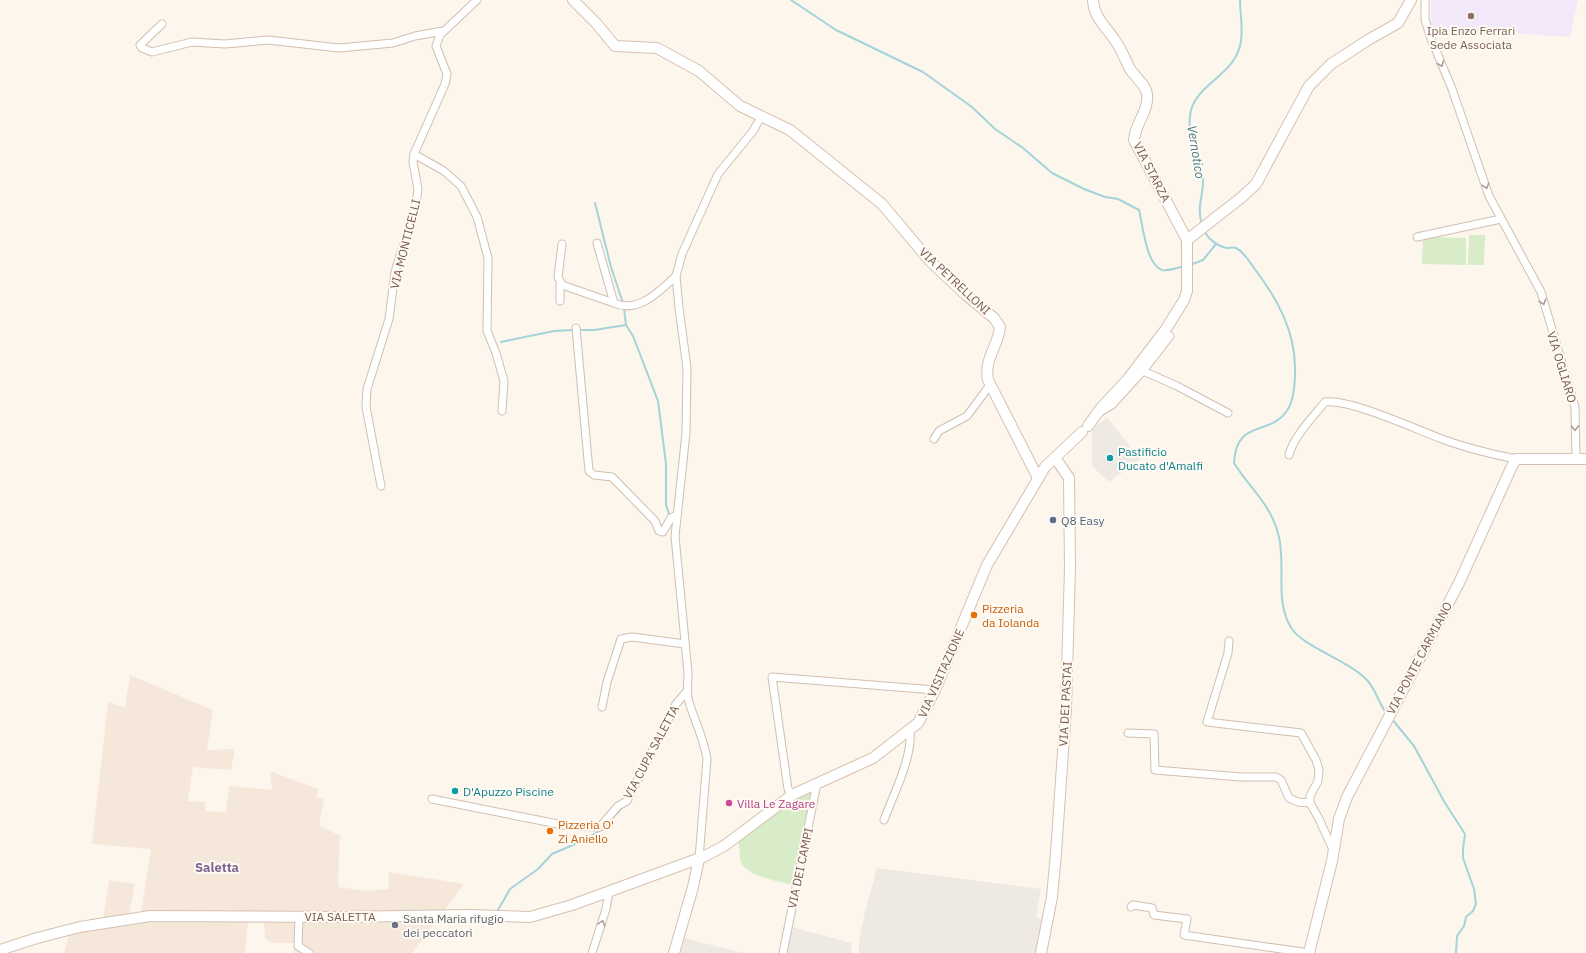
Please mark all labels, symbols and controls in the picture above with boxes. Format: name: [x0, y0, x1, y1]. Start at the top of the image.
marker: Ipia Enzo Ferrari Sede Associata: [1466, 11, 1476, 21]
place label: Ipia Enzo Ferrari Sede Associata: [1427, 23, 1515, 52]
one-way arrow: [1437, 60, 1445, 67]
water label: Vernotico: [1183, 124, 1209, 180]
street label: VIA STARZA: [1130, 139, 1174, 205]
one-way arrow: [1481, 183, 1489, 190]
street label: VIA MONTICELLI: [387, 197, 423, 291]
street label: VIA PETRELLONI: [916, 244, 994, 318]
one-way arrow: [1538, 299, 1547, 306]
street label: VIA OGLIARO: [1544, 329, 1580, 405]
one-way arrow: [1571, 425, 1579, 431]
place label: Pastificio Ducato d'Amalfi: [1118, 444, 1203, 473]
marker: Pastificio Ducato d'Amalfi: [1105, 453, 1115, 463]
place label: Q8 Easy: [1061, 513, 1105, 528]
marker: Q8 Easy: [1048, 515, 1058, 525]
street label: VIA PONTE CARMIANO: [1383, 599, 1455, 717]
place label: Pizzeria da Iolanda: [982, 601, 1040, 630]
marker: Pizzeria da Iolanda: [969, 610, 979, 620]
street label: VIA VISITAZIONE: [915, 626, 967, 720]
street label: VIA DEI PASTAI: [1055, 661, 1075, 747]
street label: VIA CUPA SALETTA: [620, 702, 682, 801]
place label: D'Apuzzo Piscine: [463, 784, 554, 799]
marker: D'Apuzzo Piscine: [450, 786, 460, 796]
place label: Villa Le Zagare: [737, 796, 816, 811]
marker: Villa Le Zagare: [724, 798, 734, 808]
place label: Pizzeria O' Zi Aniello: [558, 817, 614, 846]
marker: Pizzeria O' Zi Aniello: [545, 826, 555, 836]
street label: VIA DEI CAMPI: [784, 826, 816, 910]
district label: Saletta: [195, 859, 239, 876]
street label: VIA SALETTA: [304, 909, 376, 924]
place label: Santa Maria rifugio dei peccatori: [403, 911, 504, 940]
one-way arrow: [597, 919, 606, 926]
marker: Santa Maria rifugio dei peccatori: [390, 920, 400, 930]

